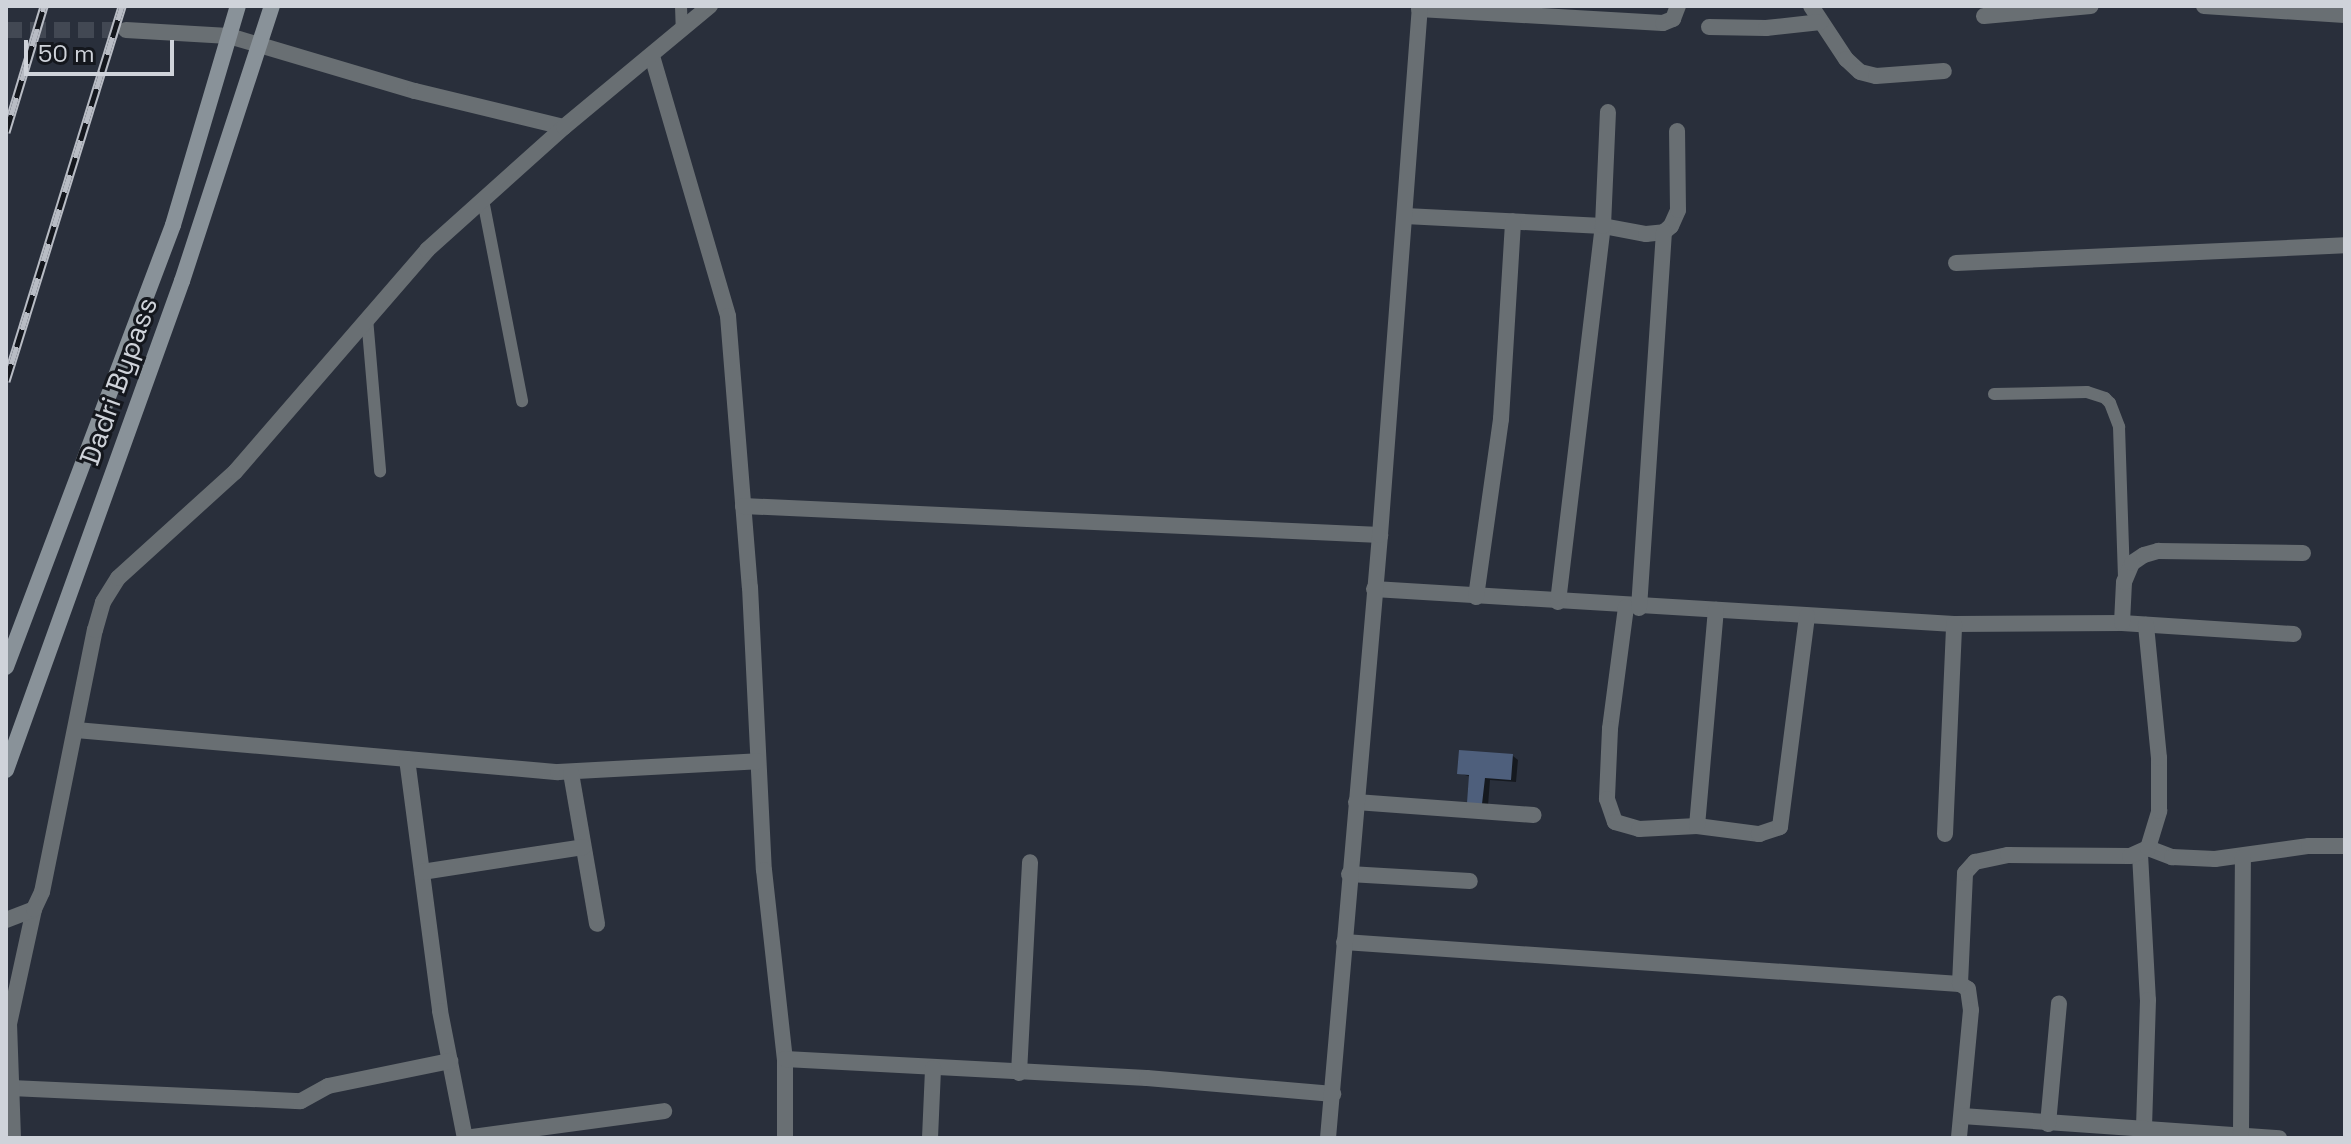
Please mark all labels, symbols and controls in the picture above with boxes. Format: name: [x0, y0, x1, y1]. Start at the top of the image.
scale bar: [28, 24, 178, 74]
text: 50 m: [38, 38, 95, 69]
street label: Dadri Bypass: [72, 293, 164, 469]

